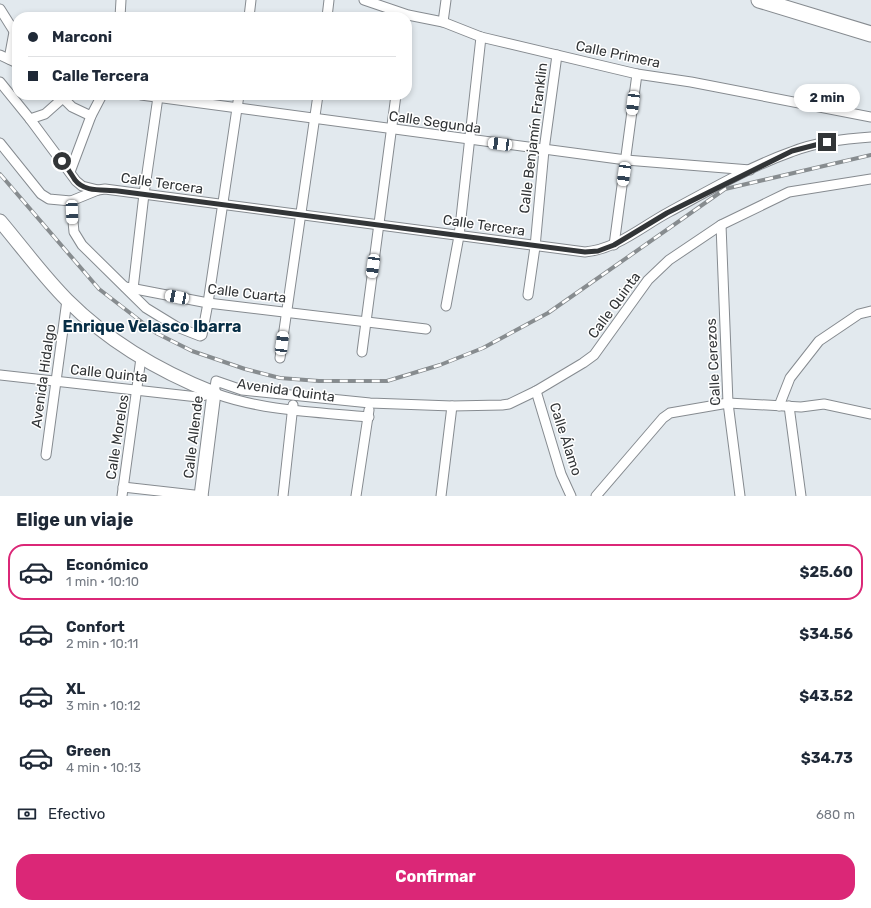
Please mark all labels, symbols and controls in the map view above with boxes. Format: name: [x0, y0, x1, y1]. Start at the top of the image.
text: Marconi: [52, 28, 112, 46]
street label: Calle Primera: [574, 37, 662, 72]
street label: Calle Benjamín Franklin: [516, 62, 551, 214]
text: Calle Tercera: [52, 67, 149, 85]
callout: 2 min: [794, 84, 860, 112]
car: [626, 90, 640, 116]
text: 2 min: [809, 90, 845, 105]
street label: Calle Segunda: [388, 108, 482, 137]
route end: [818, 133, 836, 151]
car: [487, 137, 513, 151]
route start: [53, 152, 71, 170]
car: [616, 161, 632, 187]
street label: Calle Tercera: [120, 169, 204, 198]
car: [66, 200, 78, 224]
street label: Calle Tercera: [442, 211, 526, 240]
car: [365, 253, 381, 279]
street label: Calle Quinta: [585, 269, 644, 342]
street label: Calle Cuarta: [207, 280, 287, 307]
car: [164, 289, 190, 305]
district label: Enrique Velasco Ibarra: [63, 317, 241, 336]
street label: Calle Cerezos: [703, 318, 724, 406]
street label: Avenida Hidalgo: [28, 323, 59, 429]
car: [275, 330, 289, 356]
street label: Calle Quinta: [69, 361, 149, 386]
street label: Avenida Quinta: [236, 375, 336, 406]
street label: Calle Morelos: [102, 393, 133, 481]
street label: Calle Allende: [180, 394, 207, 480]
street label: Calle Álamo: [546, 400, 586, 478]
text: Elige un viaje: [16, 509, 133, 531]
icon: car: [18, 554, 54, 590]
text: Económico: [66, 556, 148, 574]
text: $25.60: [799, 563, 853, 581]
text: 1 min · 10:10: [66, 574, 139, 589]
icon: car: [18, 616, 54, 652]
text: Confort: [66, 618, 125, 636]
text: $34.56: [799, 625, 853, 643]
text: 2 min · 10:11: [66, 636, 138, 651]
icon: car: [18, 678, 54, 714]
text: XL: [66, 680, 85, 698]
text: $43.52: [799, 687, 853, 705]
text: 3 min · 10:12: [66, 698, 141, 713]
icon: car: [18, 740, 54, 776]
text: Green: [66, 742, 111, 760]
text: $34.73: [801, 749, 853, 767]
text: 4 min · 10:13: [66, 760, 141, 775]
icon: cash: [16, 803, 38, 825]
text: Efectivo: [48, 805, 105, 823]
text: 680 m: [816, 807, 855, 822]
button: Confirmar: [16, 854, 855, 900]

